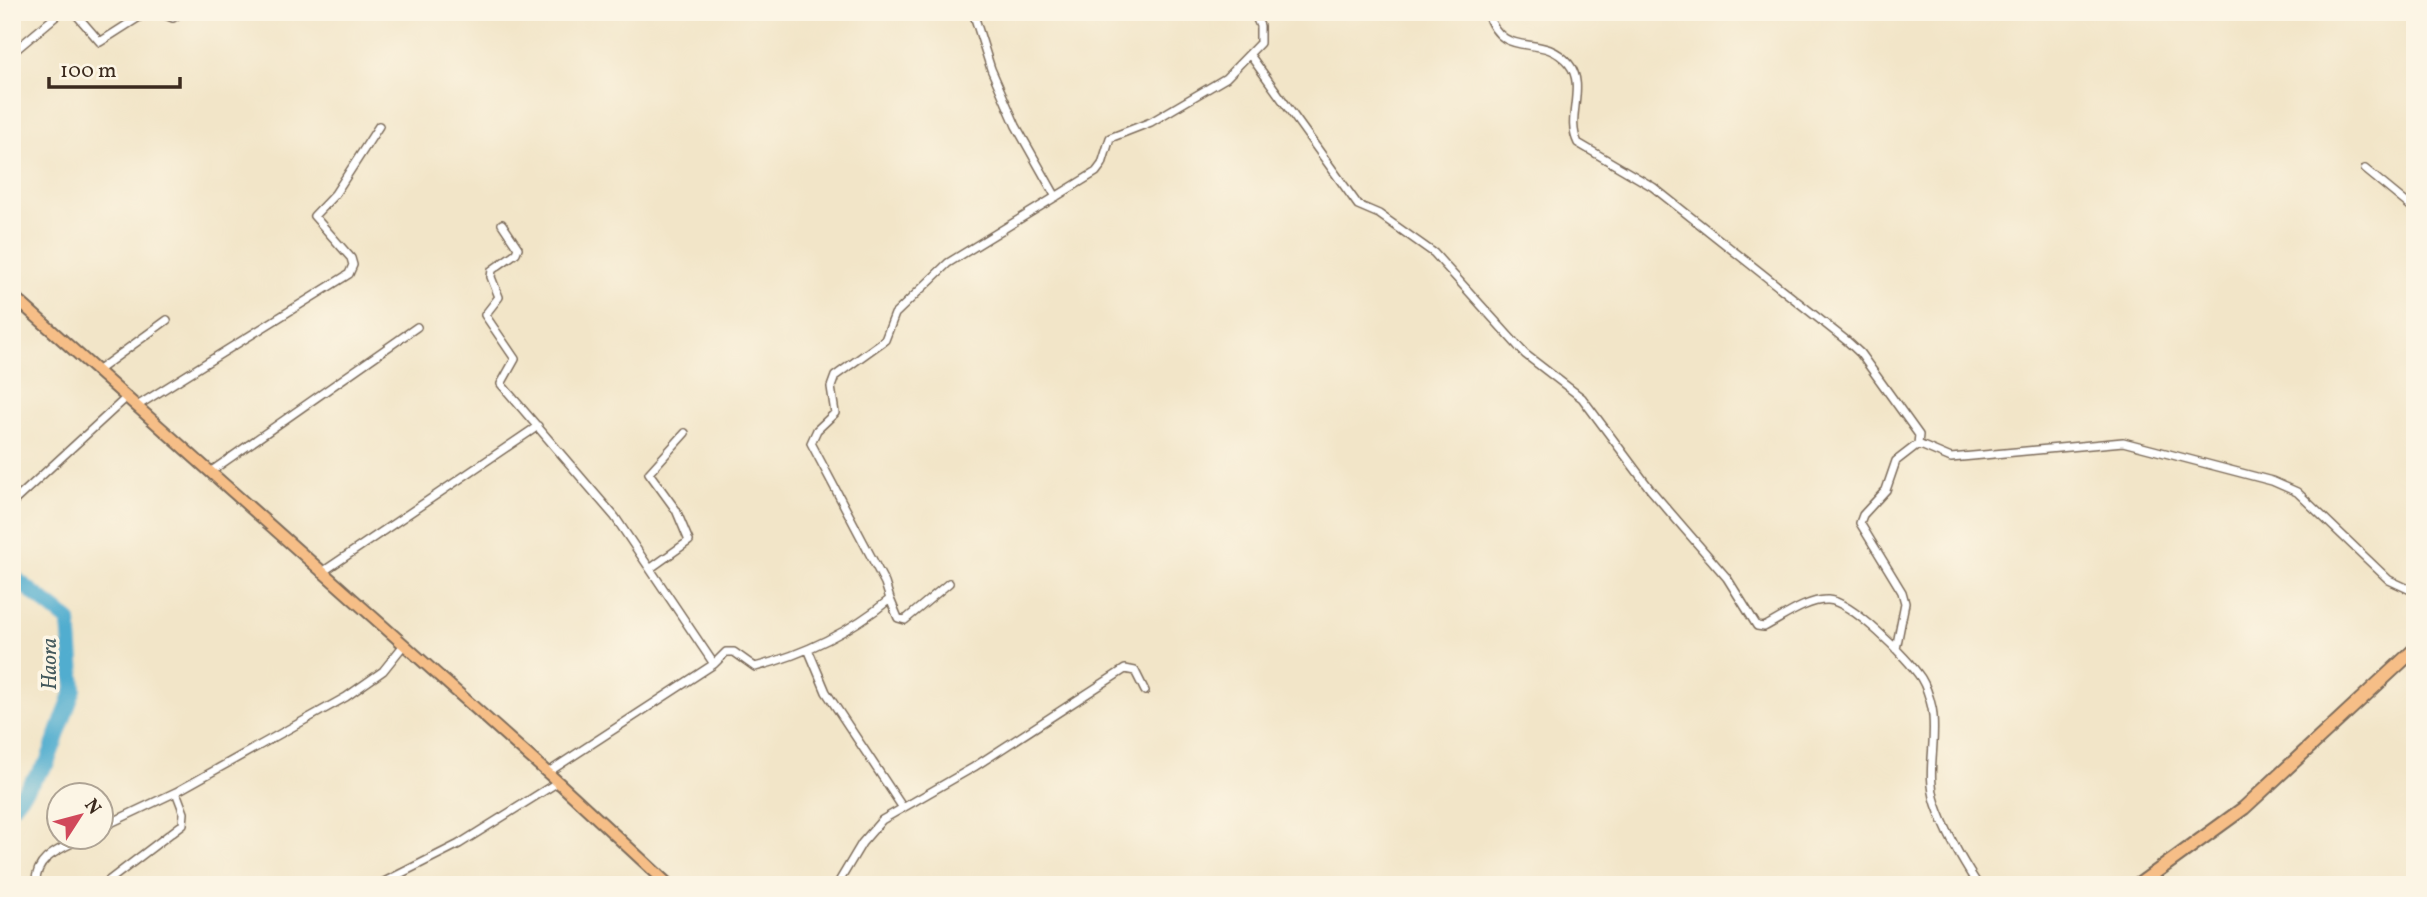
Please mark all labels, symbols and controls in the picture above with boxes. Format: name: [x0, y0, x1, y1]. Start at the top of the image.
scale bar: [49, 46, 180, 90]
text: 100 m: [60, 57, 117, 86]
water label: Haora: [36, 638, 65, 690]
north arrow: [46, 782, 116, 852]
text: N: [78, 794, 107, 821]

